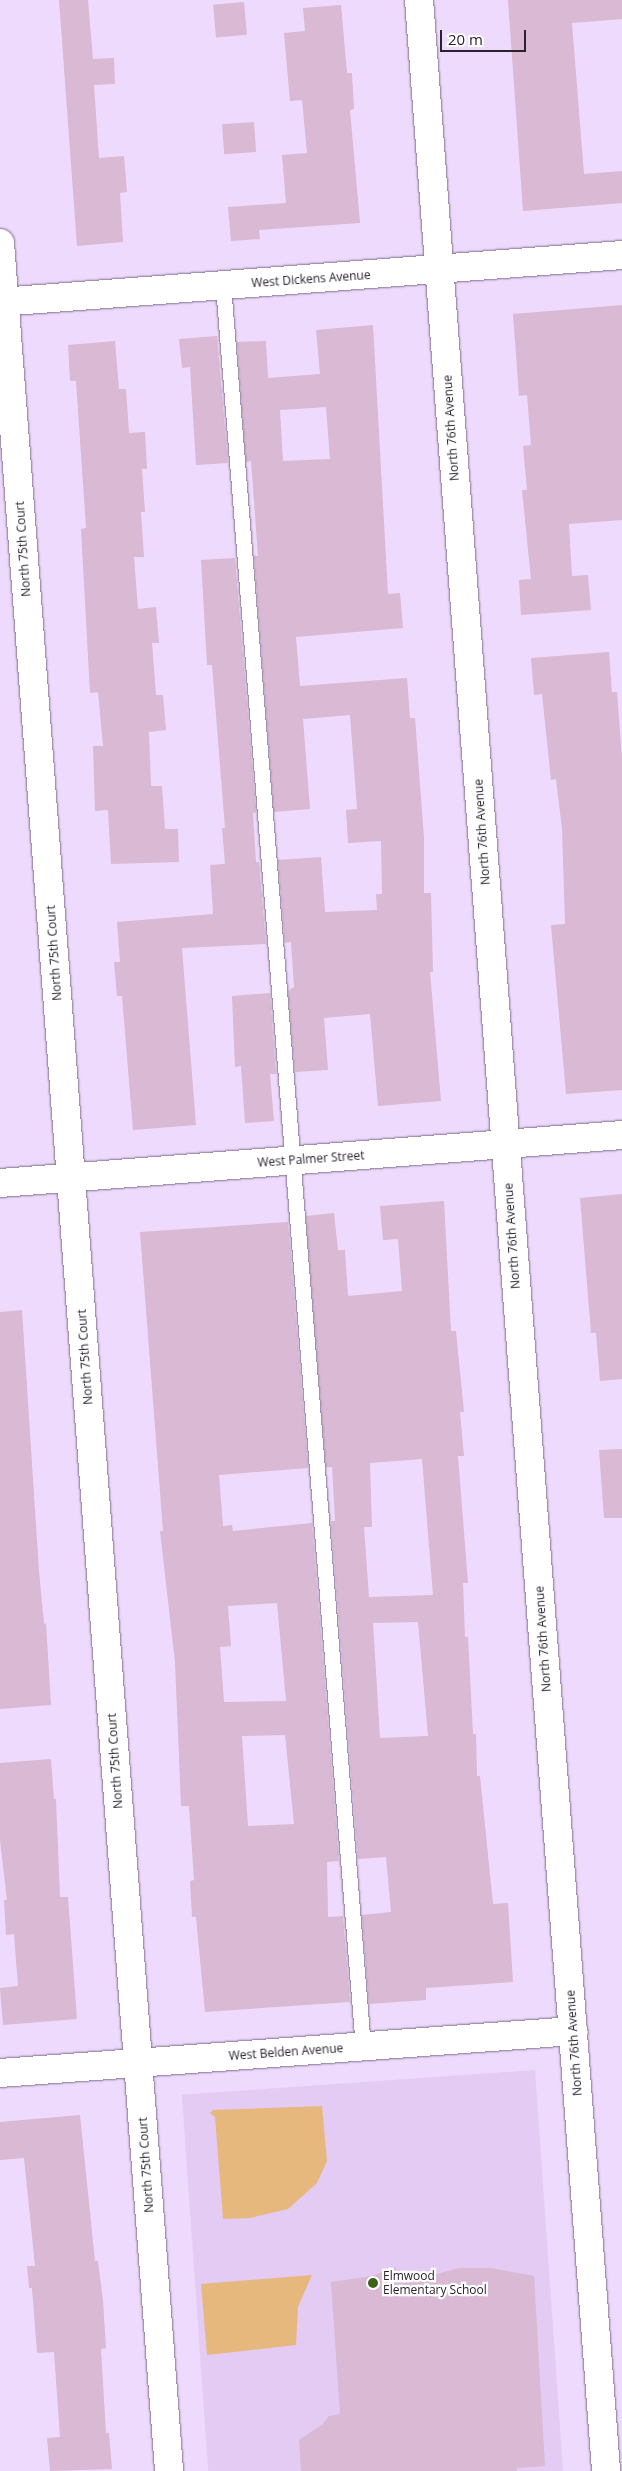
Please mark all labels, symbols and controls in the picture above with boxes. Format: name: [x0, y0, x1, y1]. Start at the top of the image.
scale bar: [442, 20, 528, 52]
text: 20 m: [448, 29, 483, 49]
street label: West Dickens Avenue: [251, 268, 371, 290]
street label: North 76th Avenue: [440, 375, 462, 481]
street label: North 75th Court: [12, 501, 34, 597]
street label: North 76th Avenue: [471, 779, 493, 885]
street label: North 75th Court: [43, 905, 65, 1001]
street label: West Palmer Street: [257, 1148, 365, 1170]
street label: North 76th Avenue: [501, 1183, 523, 1289]
street label: North 75th Court: [74, 1309, 96, 1405]
street label: North 76th Avenue: [532, 1586, 554, 1692]
street label: North 75th Court: [104, 1713, 126, 1809]
street label: North 76th Avenue: [563, 1990, 585, 2096]
street label: West Belden Avenue: [228, 2041, 344, 2063]
street label: North 75th Court: [135, 2117, 157, 2213]
place label: Elmwood Elementary School: [383, 2269, 487, 2297]
marker: Elmwood Elementary School: [367, 2277, 379, 2289]

